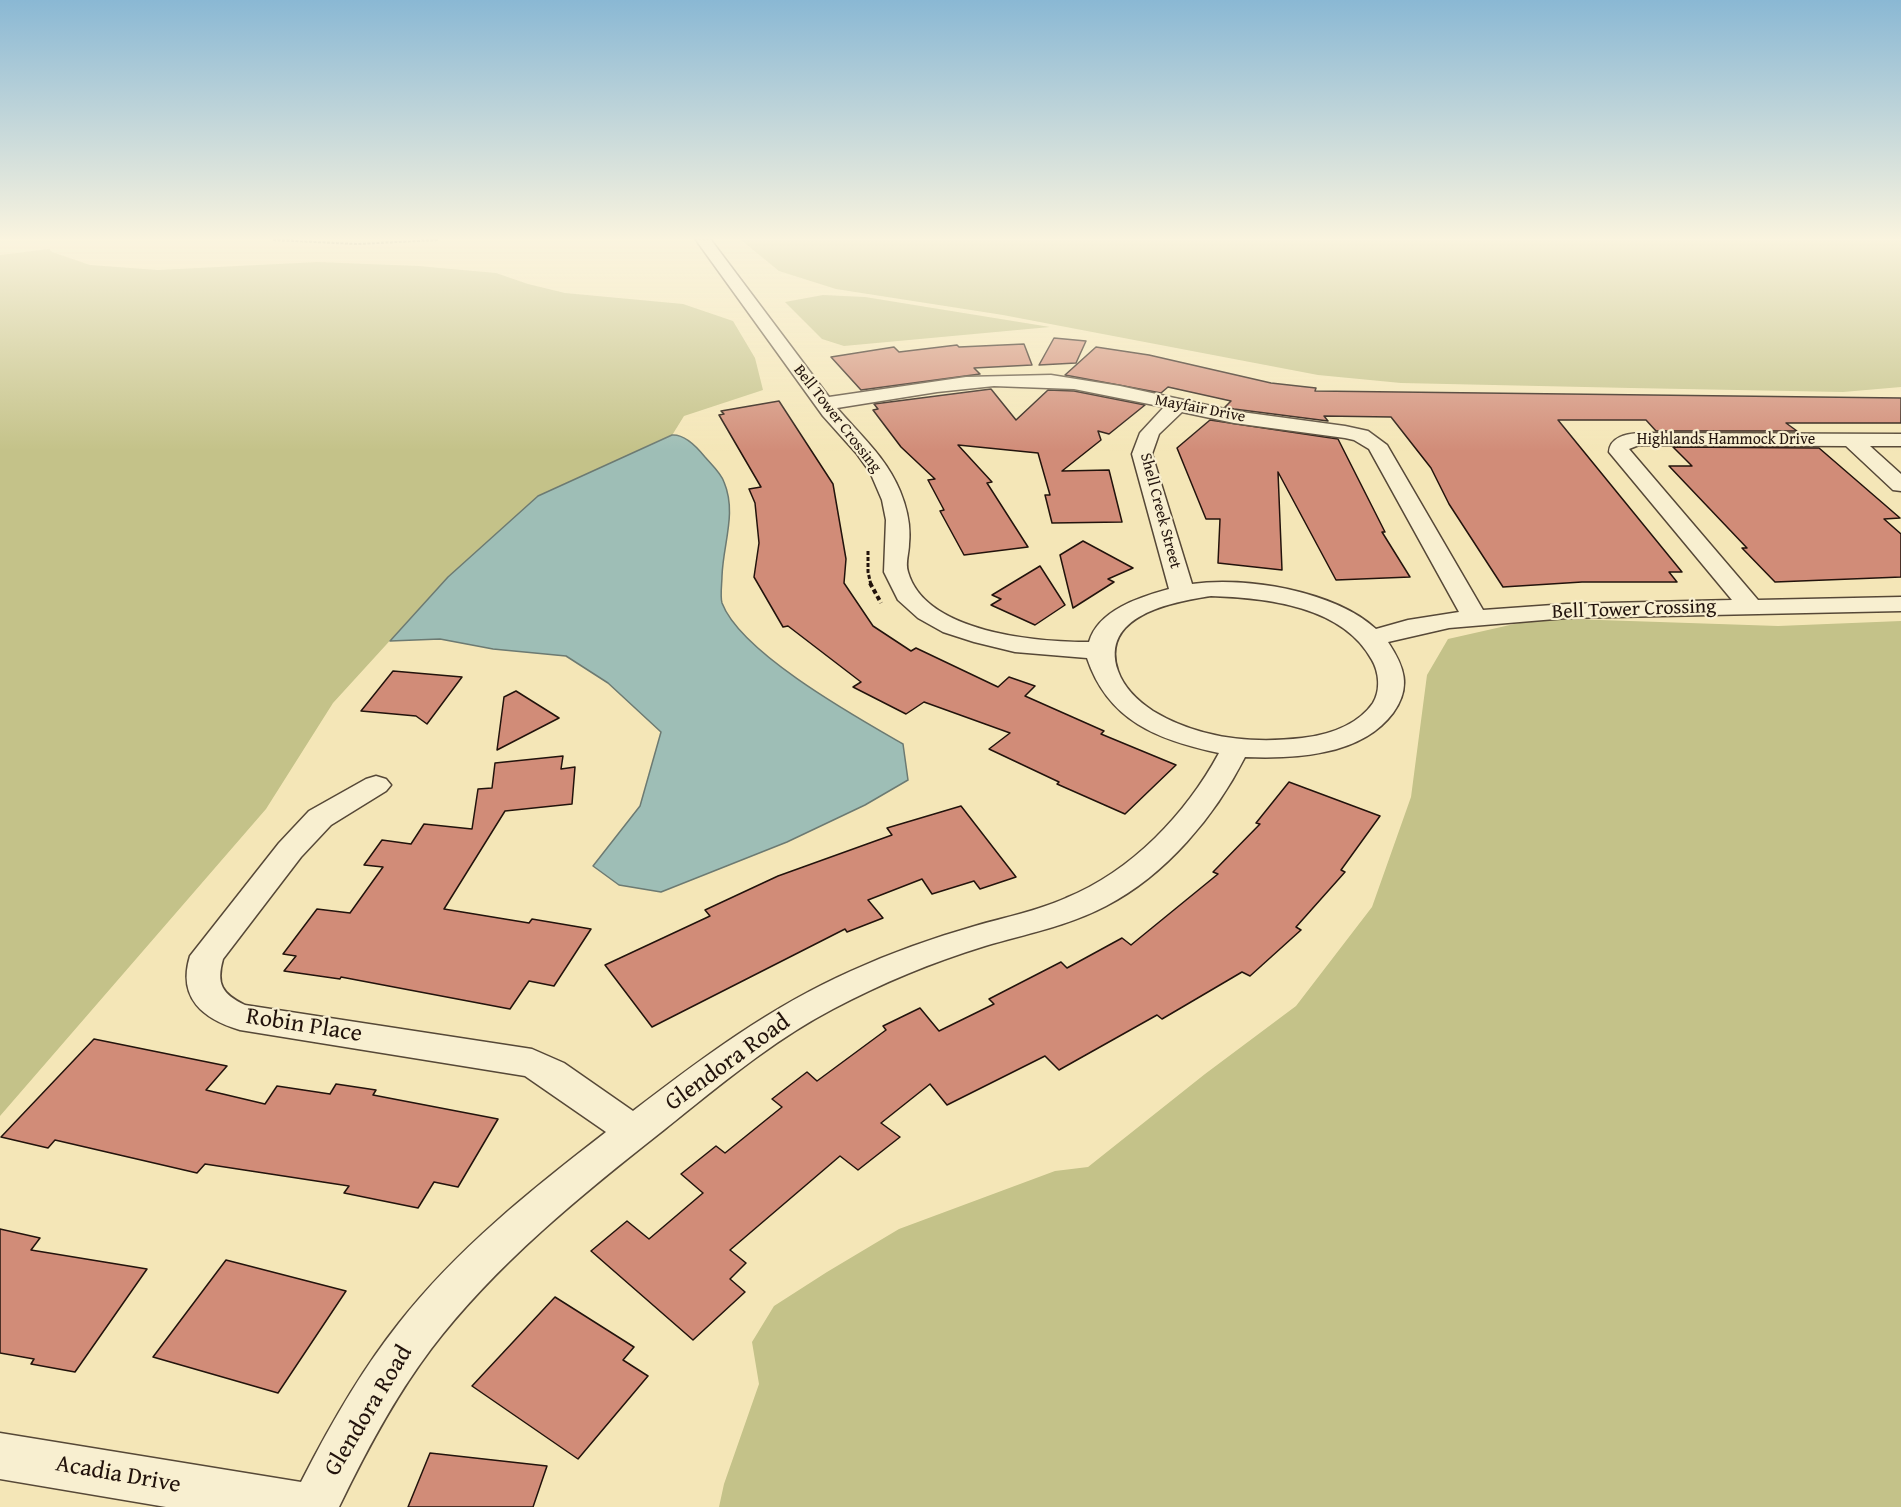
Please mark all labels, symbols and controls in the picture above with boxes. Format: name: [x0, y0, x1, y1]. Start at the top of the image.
street label: Bell Tower Crossing: [789, 361, 885, 477]
street label: Mayfair Drive: [1153, 391, 1247, 427]
street label: Highlands Hammock Drive: [1637, 430, 1815, 450]
street label: Shell Creek Street: [1135, 451, 1185, 571]
street label: Bell Tower Crossing: [1552, 595, 1716, 625]
street label: Robin Place: [244, 1003, 364, 1049]
street label: Glendora Road: [660, 1008, 796, 1118]
street label: Glendora Road: [319, 1341, 419, 1481]
street label: Acadia Drive: [53, 1450, 183, 1500]

